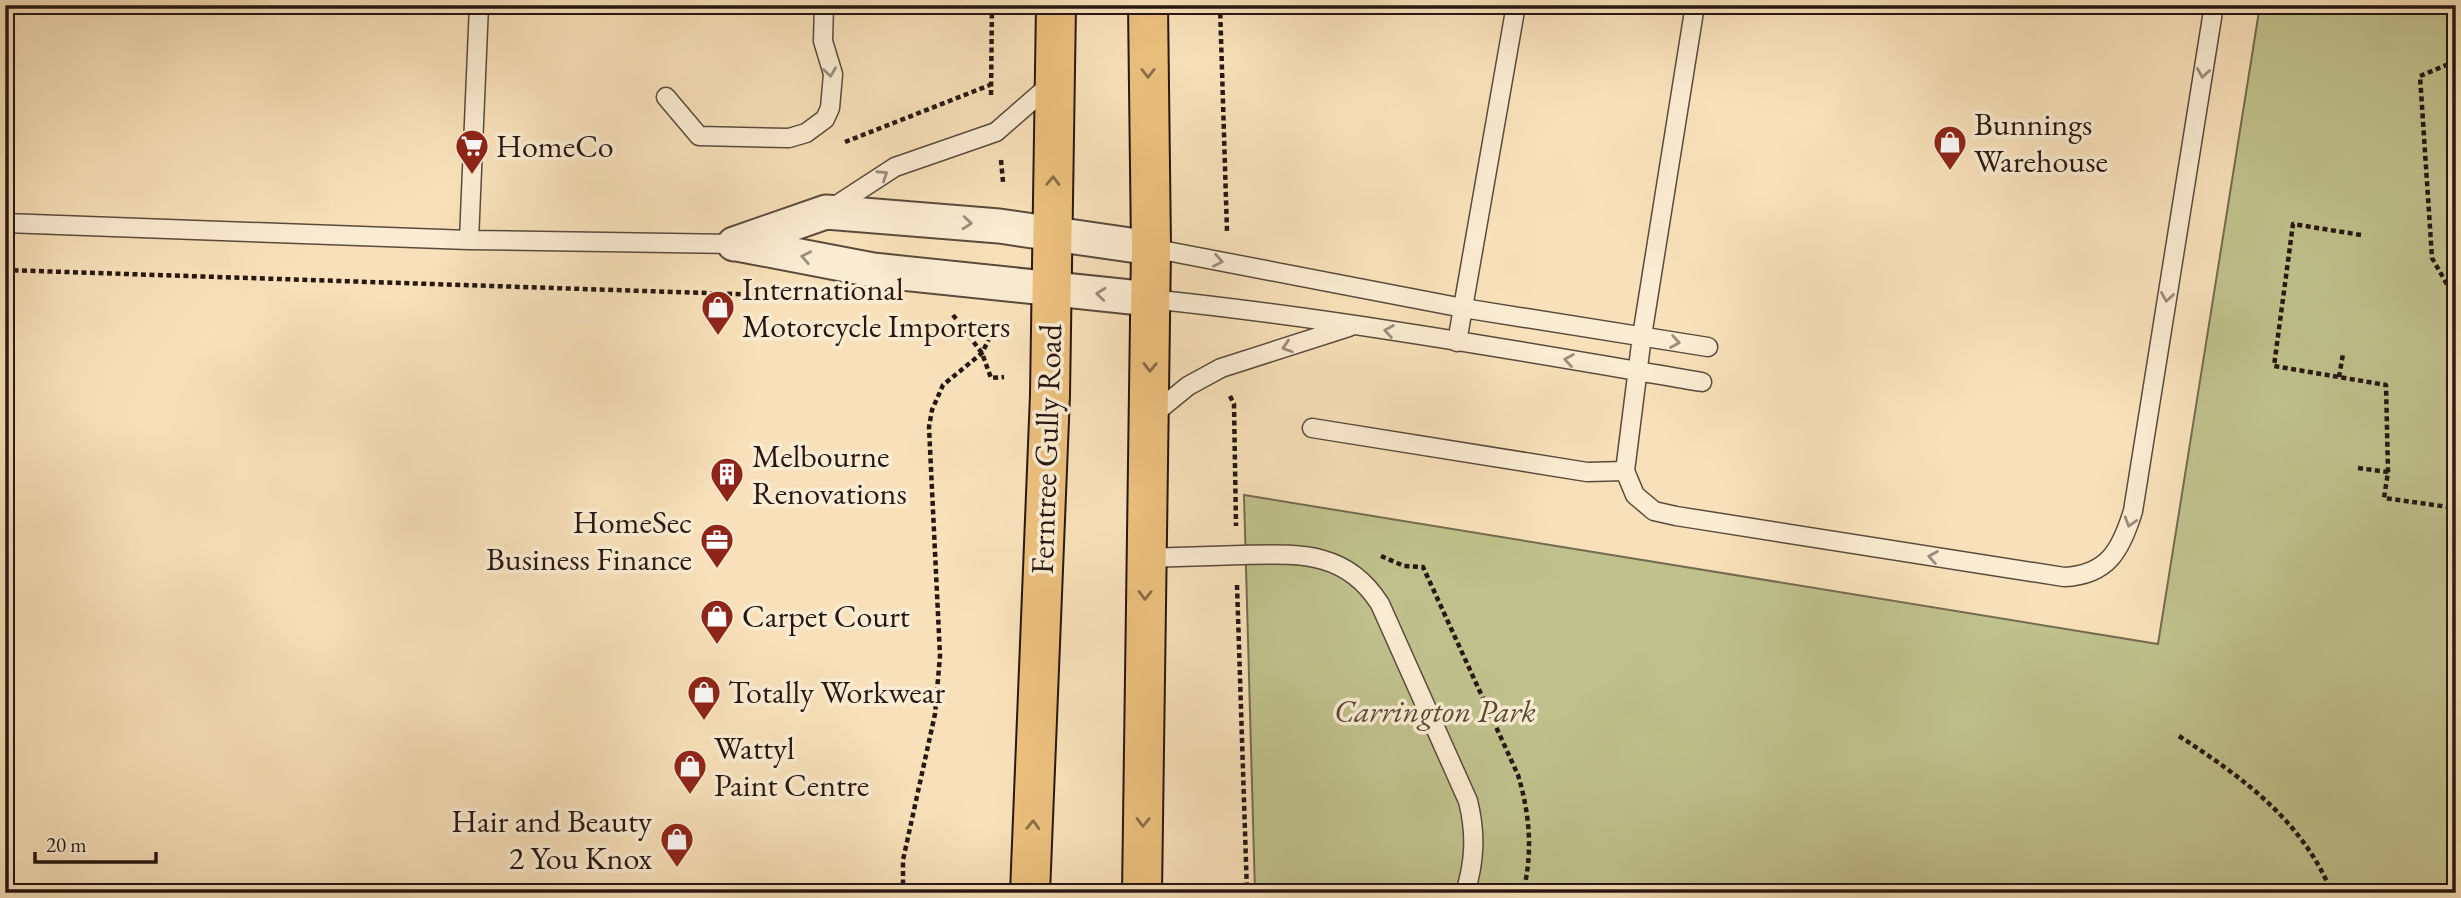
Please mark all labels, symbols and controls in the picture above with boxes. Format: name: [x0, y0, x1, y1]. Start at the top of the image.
one-way arrow: [823, 66, 838, 78]
one-way arrow: [2196, 67, 2211, 79]
one-way arrow: [1140, 69, 1156, 79]
place label: Bunnings Warehouse: [1974, 103, 2108, 182]
shop icon: Bunnings Warehouse: [1931, 123, 1969, 172]
place label: HomeCo: [496, 125, 614, 167]
supermarket icon: HomeCo: [453, 127, 491, 176]
one-way arrow: [876, 170, 889, 183]
one-way arrow: [1045, 175, 1060, 186]
one-way arrow: [962, 215, 973, 230]
one-way arrow: [800, 251, 812, 266]
one-way arrow: [1212, 253, 1224, 268]
place label: International Motorcycle Importers: [742, 268, 1010, 347]
one-way arrow: [1095, 287, 1106, 302]
shop icon: International Motorcycle Importers: [699, 288, 737, 337]
one-way arrow: [2160, 291, 2175, 303]
street label: Ferntree Gully Road: [1021, 322, 1071, 575]
one-way arrow: [1383, 324, 1395, 339]
one-way arrow: [1669, 334, 1680, 349]
one-way arrow: [1282, 339, 1294, 353]
one-way arrow: [1563, 353, 1575, 368]
one-way arrow: [1142, 363, 1158, 373]
place label: Melbourne Renovations: [752, 435, 907, 514]
building icon: Melbourne Renovations: [708, 455, 746, 504]
place label: HomeSec Business Finance: [486, 501, 692, 580]
one-way arrow: [2123, 515, 2138, 527]
office icon: HomeSec Business Finance: [698, 521, 736, 570]
one-way arrow: [1927, 550, 1939, 565]
one-way arrow: [1137, 590, 1153, 601]
place label: Carpet Court: [742, 595, 910, 637]
shop icon: Carpet Court: [698, 597, 736, 646]
place label: Totally Workwear: [728, 671, 946, 713]
shop icon: Totally Workwear: [685, 673, 723, 722]
park label: Carrington Park: [1334, 690, 1536, 732]
place label: Wattyl Paint Centre: [714, 727, 869, 806]
shop icon: Wattyl Paint Centre: [671, 747, 709, 796]
place label: Hair and Beauty 2 You Knox: [451, 800, 653, 879]
one-way arrow: [1135, 818, 1151, 828]
one-way arrow: [1025, 819, 1041, 829]
shop icon: Hair and Beauty 2 You Knox: [658, 820, 696, 869]
scale bar: [35, 821, 156, 865]
text: 20 m: [46, 831, 87, 858]

